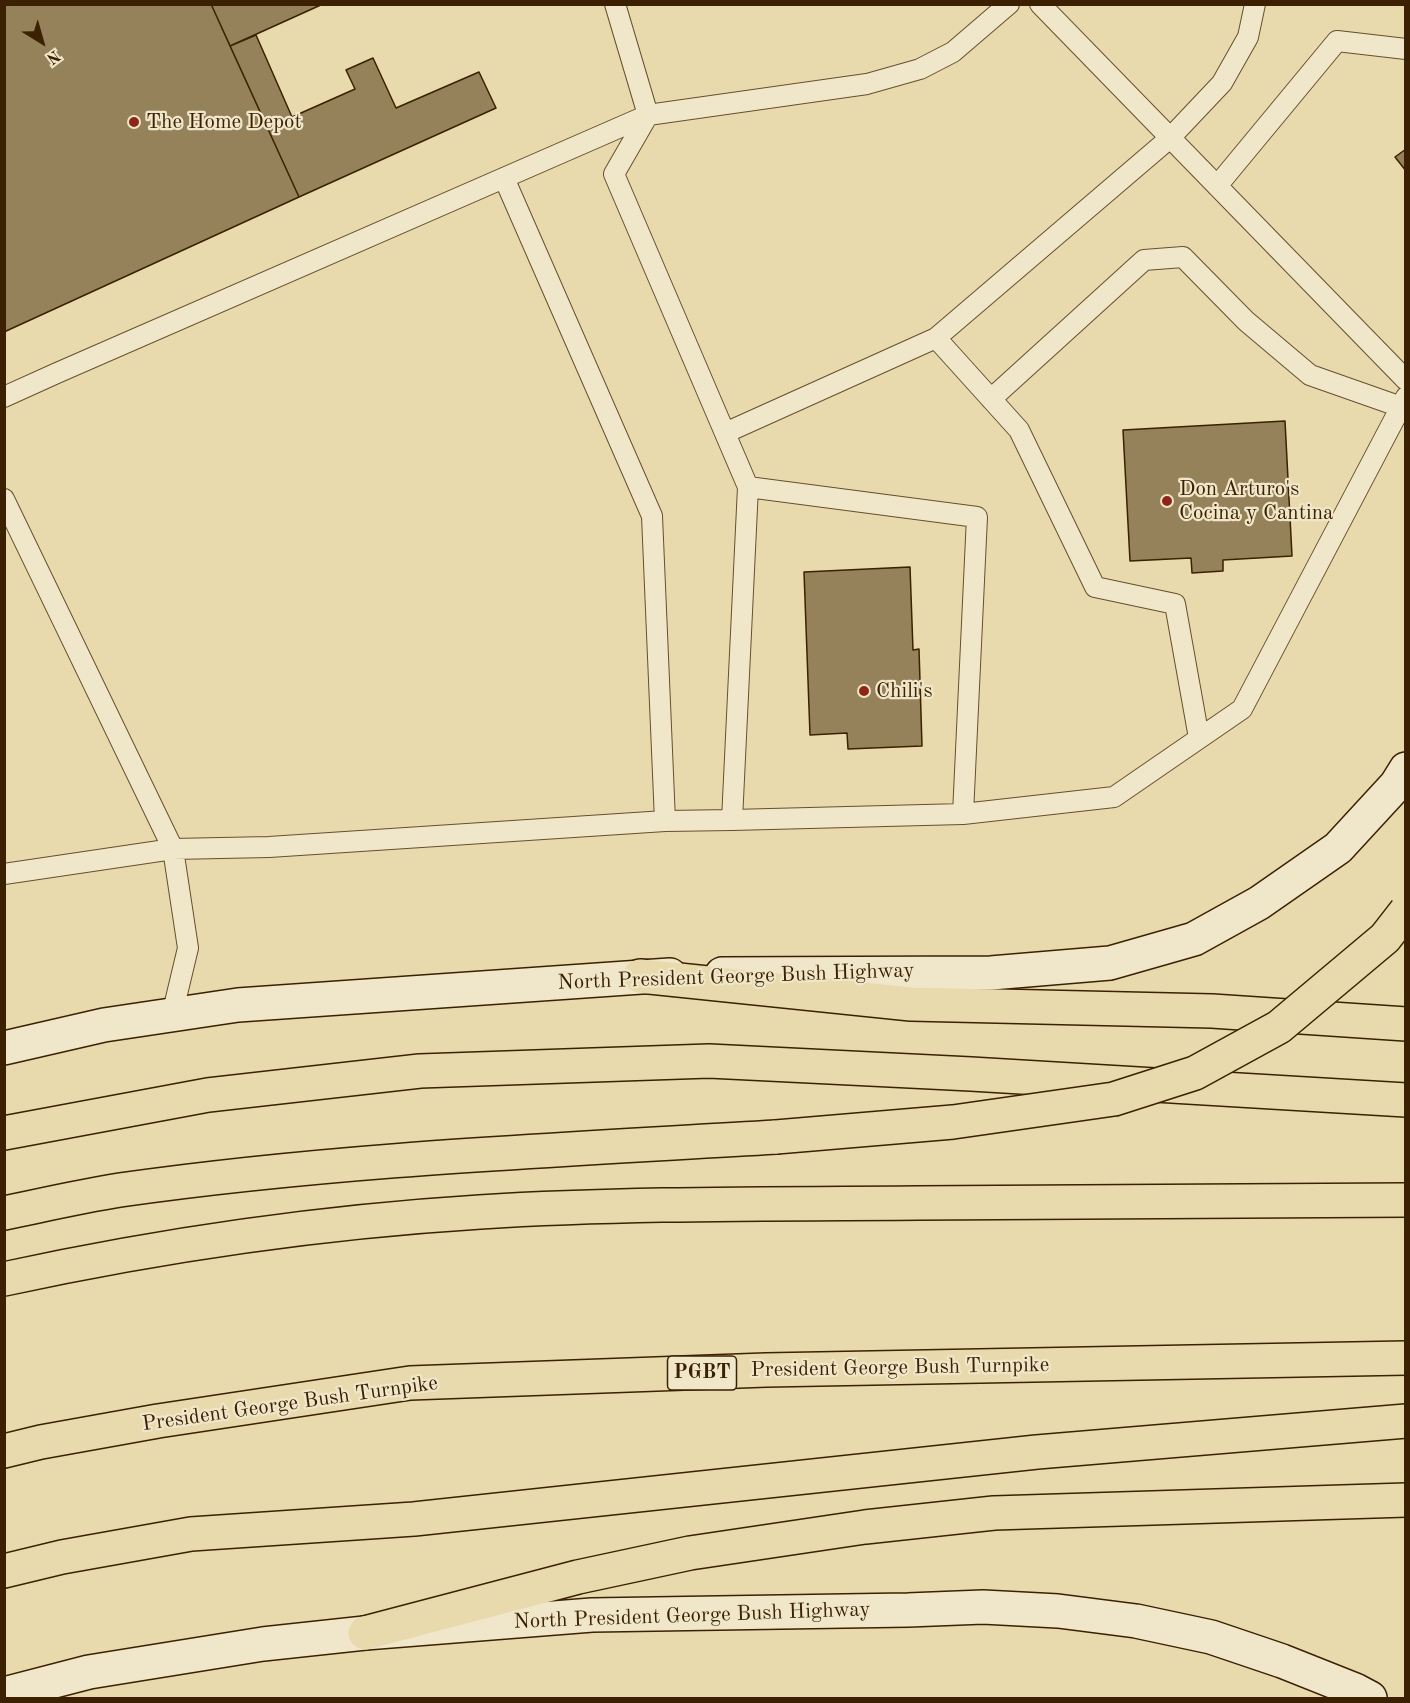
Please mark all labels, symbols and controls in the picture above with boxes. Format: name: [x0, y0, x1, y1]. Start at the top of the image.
north arrow: [12, 12, 72, 72]
text: N: [43, 46, 63, 66]
place label: The Home Depot: [146, 109, 302, 135]
marker: The Home Depot: [127, 115, 141, 129]
place label: Don Arturo's Cocina y Cantina: [1179, 476, 1333, 526]
marker: Don Arturo's Cocina y Cantina: [1160, 494, 1174, 508]
place label: Chili's: [876, 678, 933, 704]
marker: Chili's: [857, 684, 871, 698]
street label: North President George Bush Highway: [557, 958, 915, 996]
street label: President George Bush Turnpike: [750, 1353, 1050, 1383]
road number: PGBT: [668, 1356, 736, 1390]
street label: President George Bush Turnpike: [140, 1371, 440, 1437]
street label: North President George Bush Highway: [513, 1597, 871, 1635]

